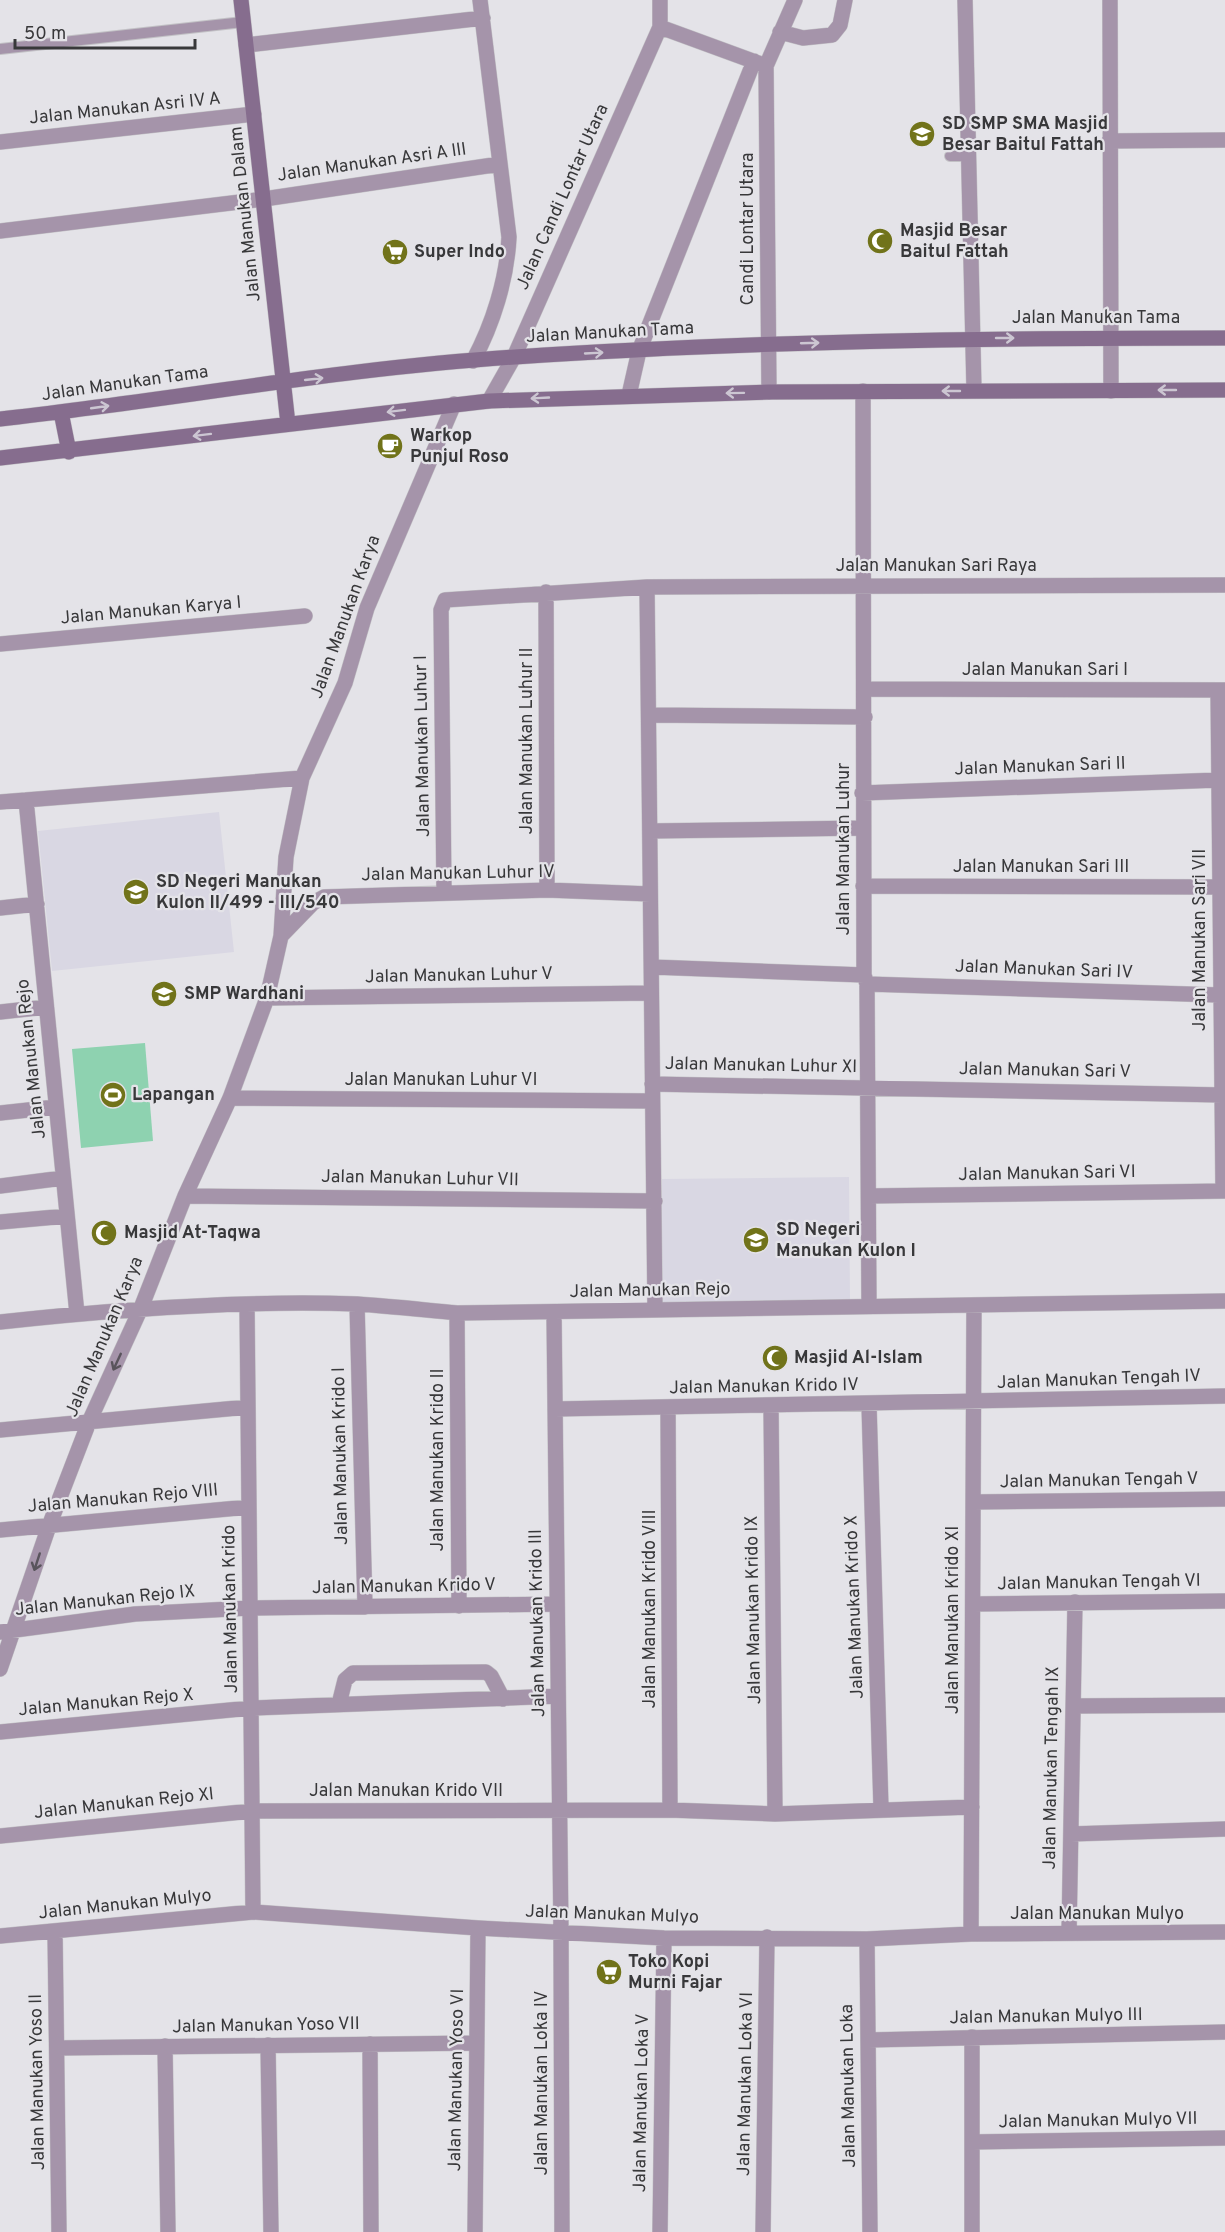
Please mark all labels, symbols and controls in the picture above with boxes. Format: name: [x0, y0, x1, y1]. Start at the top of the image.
scale bar: [15, 12, 195, 50]
text: 50 m: [24, 23, 66, 46]
street label: Jalan Manukan Asri IV A: [28, 88, 222, 130]
street label: Jalan Candi Lontar Utara: [512, 100, 614, 294]
place label: SD SMP SMA Masjid Besar Baitul Fattah: [942, 113, 1108, 157]
school or university icon: SD SMP SMA Masjid Besar Baitul Fattah: [907, 119, 937, 149]
street label: Jalan Manukan Dalam: [225, 125, 267, 303]
street label: Jalan Manukan Asri A III: [276, 138, 468, 188]
street label: Candi Lontar Utara: [737, 153, 760, 305]
place label: Masjid Besar Baitul Fattah: [900, 220, 1009, 264]
mosque icon: Masjid Besar Baitul Fattah: [865, 226, 895, 256]
supermarket icon: Super Indo: [380, 237, 410, 267]
place label: Super Indo: [414, 241, 505, 264]
street label: Jalan Manukan Tama: [1012, 307, 1180, 330]
street label: Jalan Manukan Tama: [525, 317, 695, 349]
one-way arrow: [994, 332, 1014, 343]
one-way arrow: [800, 337, 820, 349]
one-way arrow: [584, 347, 604, 358]
street label: Jalan Manukan Tama: [40, 361, 210, 407]
one-way arrow: [303, 373, 323, 384]
one-way arrow: [1157, 384, 1177, 396]
one-way arrow: [941, 385, 961, 396]
one-way arrow: [725, 387, 745, 398]
one-way arrow: [530, 393, 550, 404]
one-way arrow: [89, 402, 109, 413]
one-way arrow: [386, 406, 406, 417]
place label: Warkop Punjul Roso: [410, 425, 509, 469]
one-way arrow: [193, 430, 213, 441]
cafe icon: Warkop Punjul Roso: [375, 431, 405, 461]
street label: Jalan Manukan Karya: [306, 532, 386, 702]
street label: Jalan Manukan Sari Raya: [835, 555, 1037, 578]
street label: Jalan Manukan Karya I: [60, 592, 242, 630]
street label: Jalan Manukan Luhur II: [516, 647, 539, 835]
street label: Jalan Manukan Luhur I: [410, 655, 436, 837]
street label: Jalan Manukan Sari I: [962, 659, 1128, 682]
street label: Jalan Manukan Sari II: [954, 753, 1126, 781]
street label: Jalan Manukan Luhur: [833, 763, 856, 935]
street label: Jalan Manukan Sari VII: [1189, 849, 1212, 1031]
street label: Jalan Manukan Sari III: [953, 856, 1129, 879]
street label: Jalan Manukan Luhur IV: [361, 861, 555, 887]
place label: SD Negeri Manukan Kulon II/499 - III/540: [156, 871, 340, 915]
school or university icon: SD Negeri Manukan Kulon II/499 - III/540: [121, 877, 151, 907]
street label: Jalan Manukan Sari IV: [955, 955, 1133, 985]
street label: Jalan Manukan Luhur V: [365, 963, 553, 989]
street label: Jalan Manukan Rejo: [12, 978, 52, 1140]
school or university icon: SMP Wardhani: [149, 979, 179, 1009]
place label: SMP Wardhani: [184, 983, 304, 1006]
street label: Jalan Manukan Luhur XI: [665, 1053, 857, 1079]
street label: Jalan Manukan Sari V: [959, 1058, 1131, 1084]
street label: Jalan Manukan Luhur VI: [344, 1069, 538, 1092]
sports icon: Lapangan: [98, 1080, 128, 1110]
place label: Lapangan: [132, 1084, 215, 1107]
street label: Jalan Manukan Sari VI: [958, 1161, 1136, 1187]
street label: Jalan Manukan Luhur VII: [321, 1166, 519, 1192]
mosque icon: Masjid At-Taqwa: [89, 1218, 119, 1248]
place label: SD Negeri Manukan Kulon I: [776, 1219, 916, 1263]
place label: Masjid At-Taqwa: [124, 1222, 261, 1245]
school or university icon: SD Negeri Manukan Kulon I: [741, 1225, 771, 1255]
street label: Jalan Manukan Karya: [61, 1253, 149, 1421]
street label: Jalan Manukan Rejo: [569, 1278, 731, 1304]
mosque icon: Masjid Al-Islam: [760, 1343, 790, 1373]
place label: Masjid Al-Islam: [794, 1347, 923, 1370]
one-way arrow: [111, 1352, 122, 1370]
street label: Jalan Manukan Tengah IV: [996, 1365, 1202, 1395]
street label: Jalan Manukan Krido I: [328, 1367, 354, 1545]
street label: Jalan Manukan Krido II: [427, 1368, 450, 1552]
street label: Jalan Manukan Krido IV: [669, 1374, 859, 1400]
street label: Jalan Manukan Tengah V: [999, 1468, 1199, 1494]
street label: Jalan Manukan Rejo VIII: [27, 1479, 219, 1519]
street label: Jalan Manukan Krido VIII: [639, 1509, 662, 1709]
street label: Jalan Manukan Krido IX: [741, 1515, 767, 1705]
street label: Jalan Manukan Krido X: [840, 1515, 870, 1699]
street label: Jalan Manukan Krido: [218, 1524, 244, 1694]
street label: Jalan Manukan Krido XI: [942, 1526, 965, 1714]
street label: Jalan Manukan Krido III: [525, 1529, 551, 1717]
one-way arrow: [31, 1552, 42, 1571]
street label: Jalan Manukan Tengah VI: [997, 1570, 1201, 1596]
street label: Jalan Manukan Krido V: [312, 1574, 496, 1600]
street label: Jalan Manukan Rejo IX: [14, 1580, 196, 1622]
street label: Jalan Manukan Tengah IX: [1039, 1666, 1065, 1870]
street label: Jalan Manukan Rejo X: [17, 1684, 195, 1722]
street label: Jalan Manukan Krido VII: [309, 1780, 503, 1803]
street label: Jalan Manukan Rejo XI: [33, 1783, 215, 1825]
street label: Jalan Manukan Mulyo: [37, 1884, 213, 1926]
street label: Jalan Manukan Mulyo: [525, 1900, 699, 1930]
street label: Jalan Manukan Mulyo: [1010, 1903, 1184, 1926]
place label: Toko Kopi Murni Fajar: [628, 1951, 723, 1995]
supermarket icon: Toko Kopi Murni Fajar: [594, 1957, 624, 1987]
street label: Jalan Manukan Yoso VI: [444, 1988, 470, 2172]
street label: Jalan Manukan Loka IV: [531, 1991, 554, 2175]
street label: Jalan Manukan Loka VI: [733, 1992, 759, 2176]
street label: Jalan Manukan Yoso II: [25, 1993, 51, 2171]
street label: Jalan Manukan Loka: [836, 2004, 862, 2168]
street label: Jalan Manukan Mulyo III: [949, 2004, 1143, 2030]
street label: Jalan Manukan Yoso VII: [172, 2013, 360, 2039]
street label: Jalan Manukan Loka V: [629, 2013, 655, 2193]
street label: Jalan Manukan Mulyo VII: [998, 2108, 1198, 2134]

